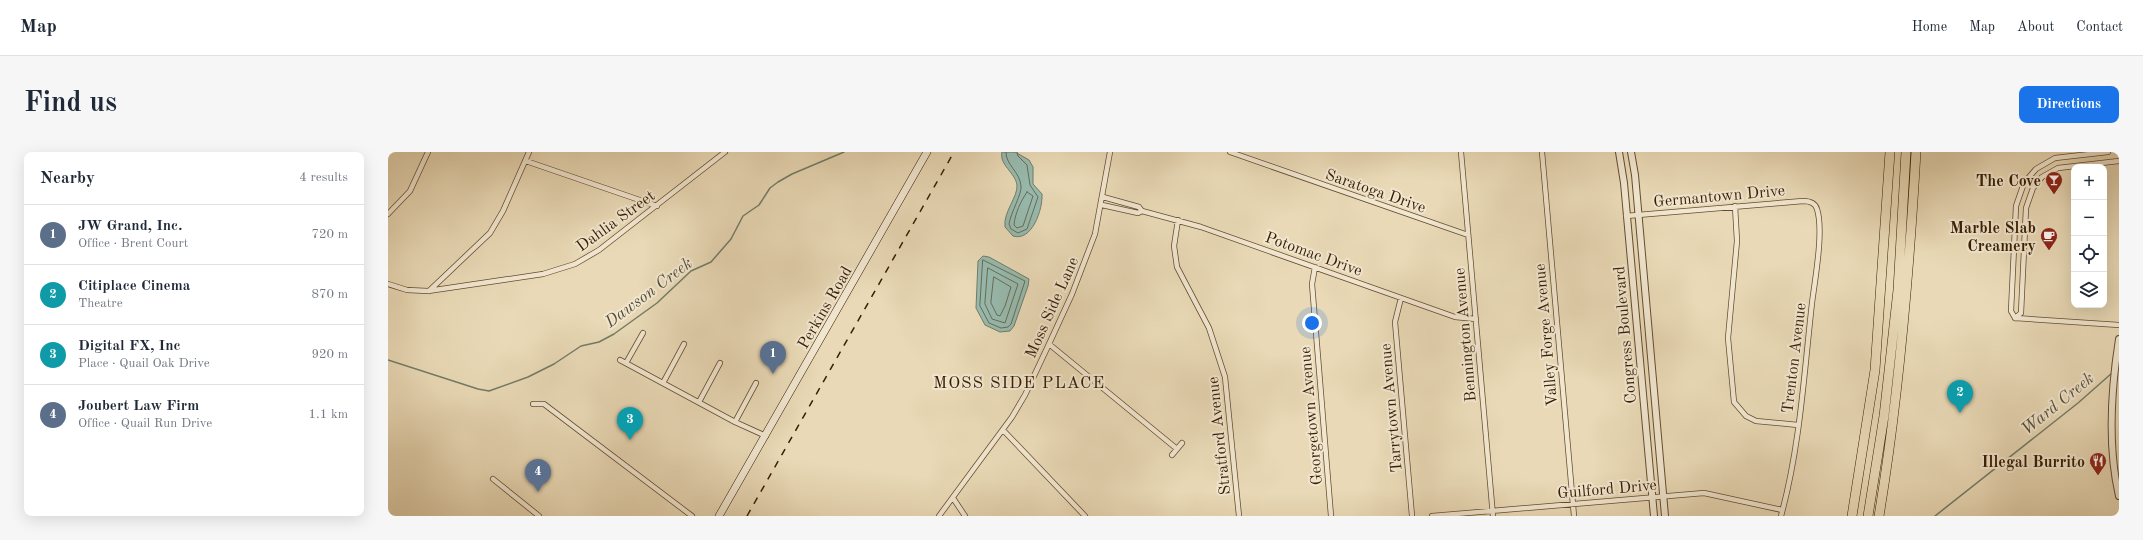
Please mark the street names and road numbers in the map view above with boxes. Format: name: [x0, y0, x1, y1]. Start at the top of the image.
street label: Saratoga Drive: [1323, 167, 1428, 217]
street label: Germantown Drive: [1653, 183, 1786, 211]
street label: Dahlia Street: [574, 188, 659, 255]
street label: Potomac Drive: [1263, 230, 1364, 280]
street label: Moss Side Lane: [1023, 255, 1082, 361]
street label: Valley Forge Avenue: [1533, 263, 1561, 407]
street label: Perkins Road: [796, 264, 856, 352]
street label: Congress Boulevard: [1612, 265, 1640, 404]
street label: Bennington Avenue: [1452, 267, 1480, 403]
street label: Trenton Avenue: [1780, 302, 1810, 415]
street label: Tarrytown Avenue: [1378, 343, 1406, 473]
street label: Georgetown Avenue: [1298, 346, 1326, 486]
street label: Stratford Avenue: [1206, 376, 1234, 496]
street label: Guilford Drive: [1557, 478, 1658, 502]

